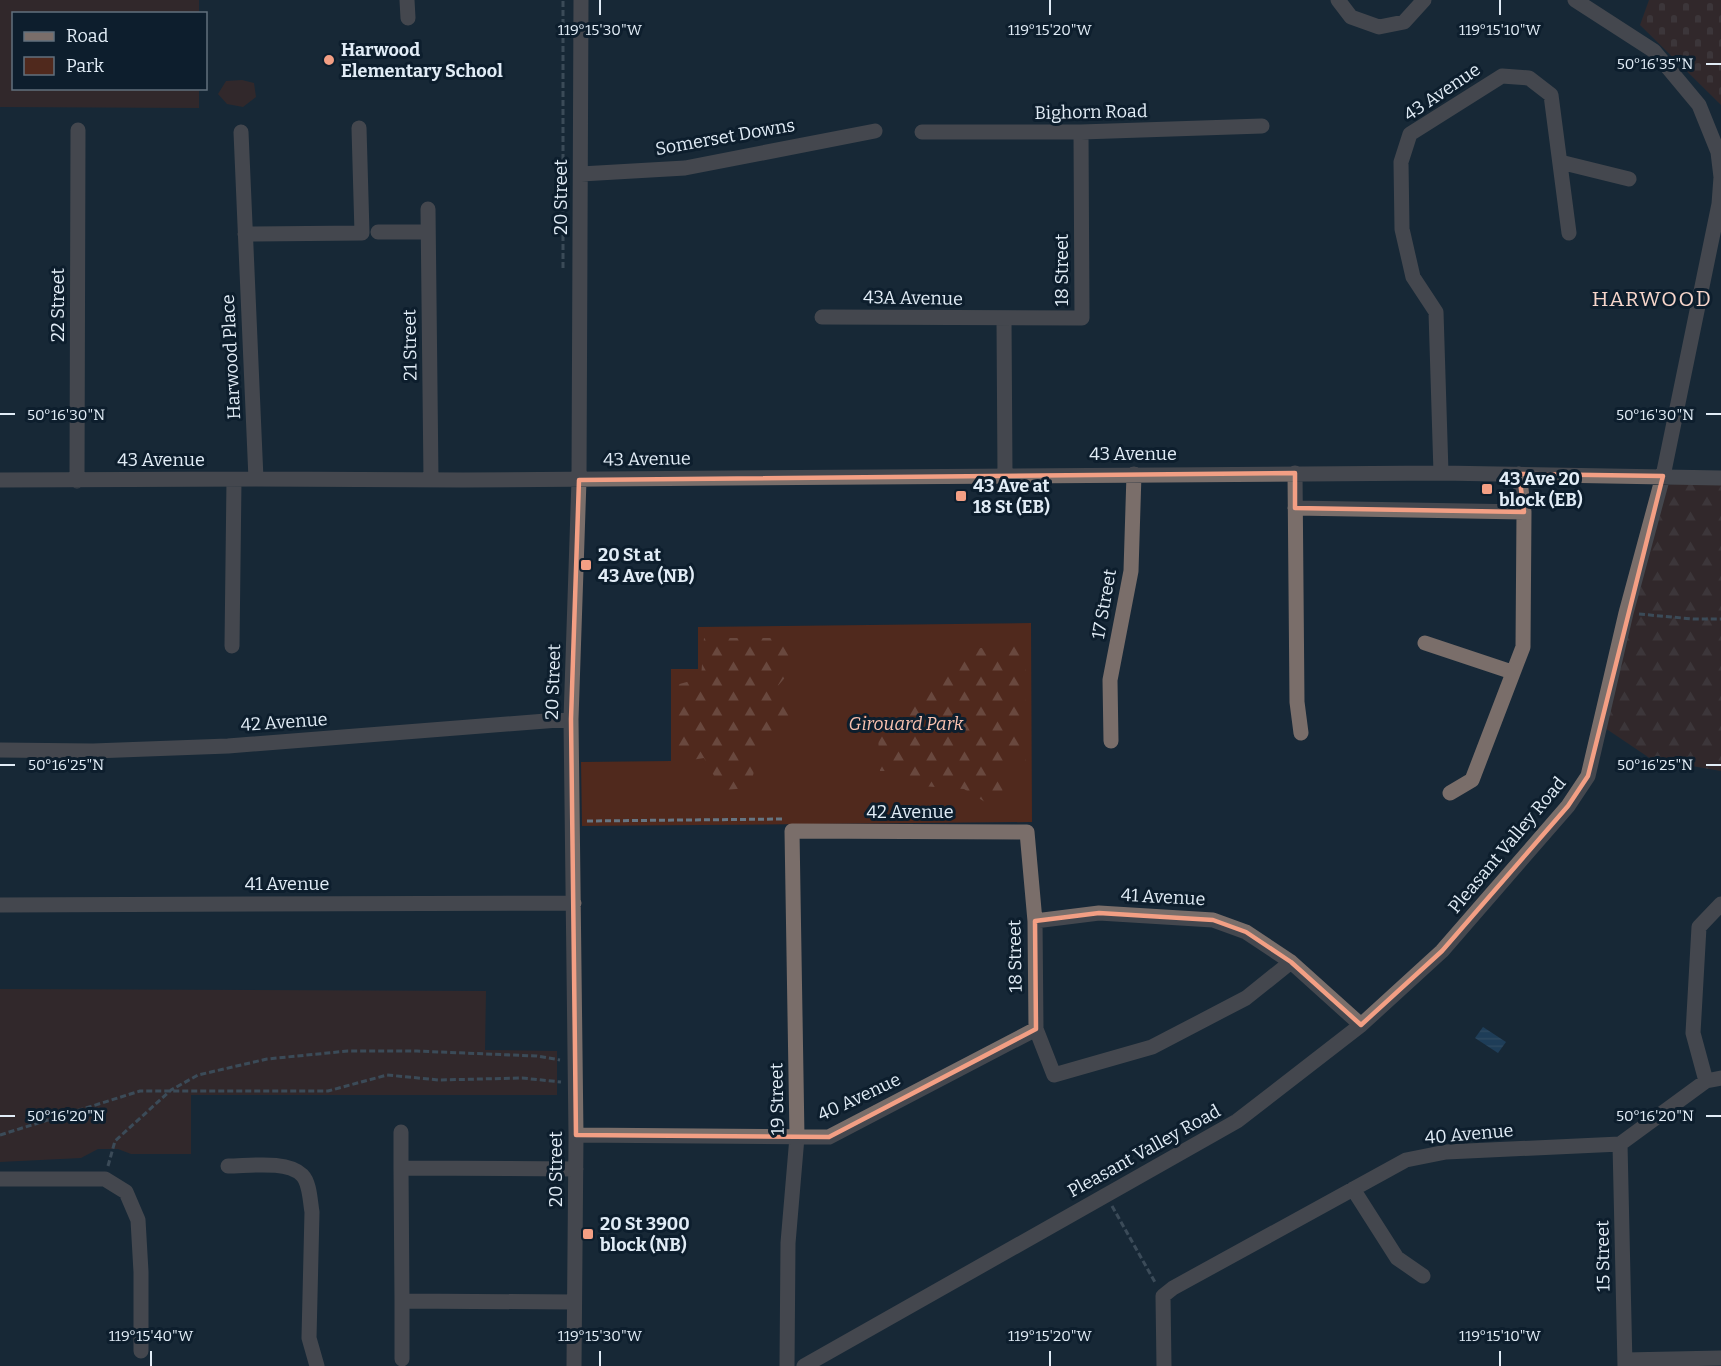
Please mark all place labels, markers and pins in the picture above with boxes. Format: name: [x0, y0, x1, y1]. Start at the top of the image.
place label: Harwood Elementary School: [341, 39, 503, 82]
marker: Harwood Elementary School: [322, 53, 336, 67]
place label: 43 Ave 20 block (EB): [1499, 468, 1583, 511]
place label: 43 Ave at 18 St (EB): [973, 475, 1050, 518]
marker: 43 Ave 20 block (EB): [1480, 482, 1494, 496]
marker: 43 Ave at 18 St (EB): [954, 489, 968, 503]
place label: 20 St at 43 Ave (NB): [598, 544, 695, 587]
marker: 20 St at 43 Ave (NB): [579, 558, 593, 572]
place label: 20 St 3900 block (NB): [600, 1213, 690, 1256]
marker: 20 St 3900 block (NB): [581, 1227, 595, 1241]

